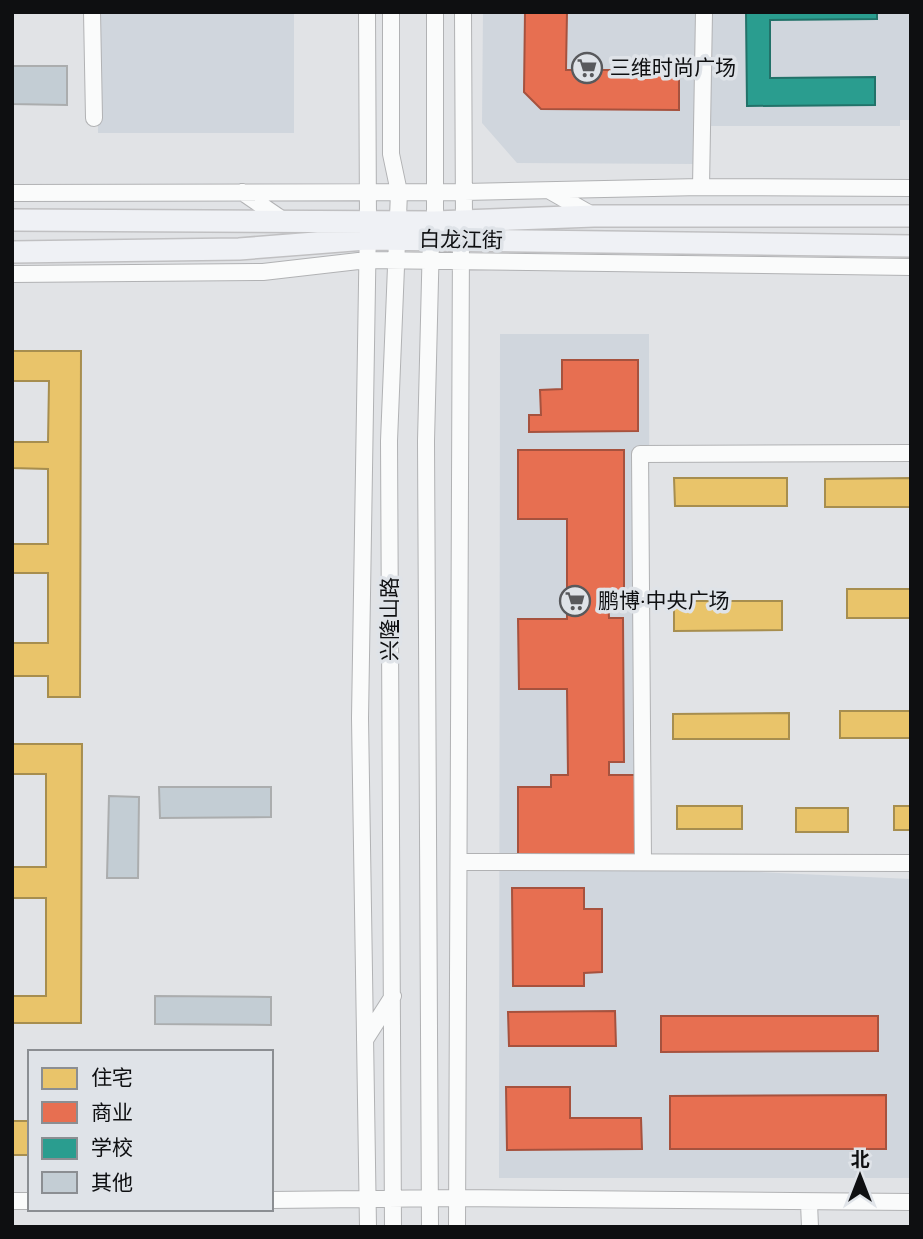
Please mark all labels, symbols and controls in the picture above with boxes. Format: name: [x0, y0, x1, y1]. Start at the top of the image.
supermarket icon: 三维时尚广场: [570, 51, 604, 85]
place label: 三维时尚广场: [610, 54, 736, 81]
street label: 白龙江街: [419, 225, 503, 254]
street label: 兴隆山路: [376, 577, 403, 661]
supermarket icon: 鹏博·中央广场: [558, 584, 592, 618]
place label: 鹏博·中央广场: [598, 587, 730, 614]
legend: [28, 1050, 273, 1211]
text: 住宅: [91, 1064, 133, 1091]
text: 商业: [91, 1099, 133, 1126]
text: 学校: [91, 1134, 133, 1161]
north arrow: [825, 1141, 895, 1211]
text: 北: [850, 1147, 870, 1171]
text: 其他: [91, 1169, 133, 1196]

